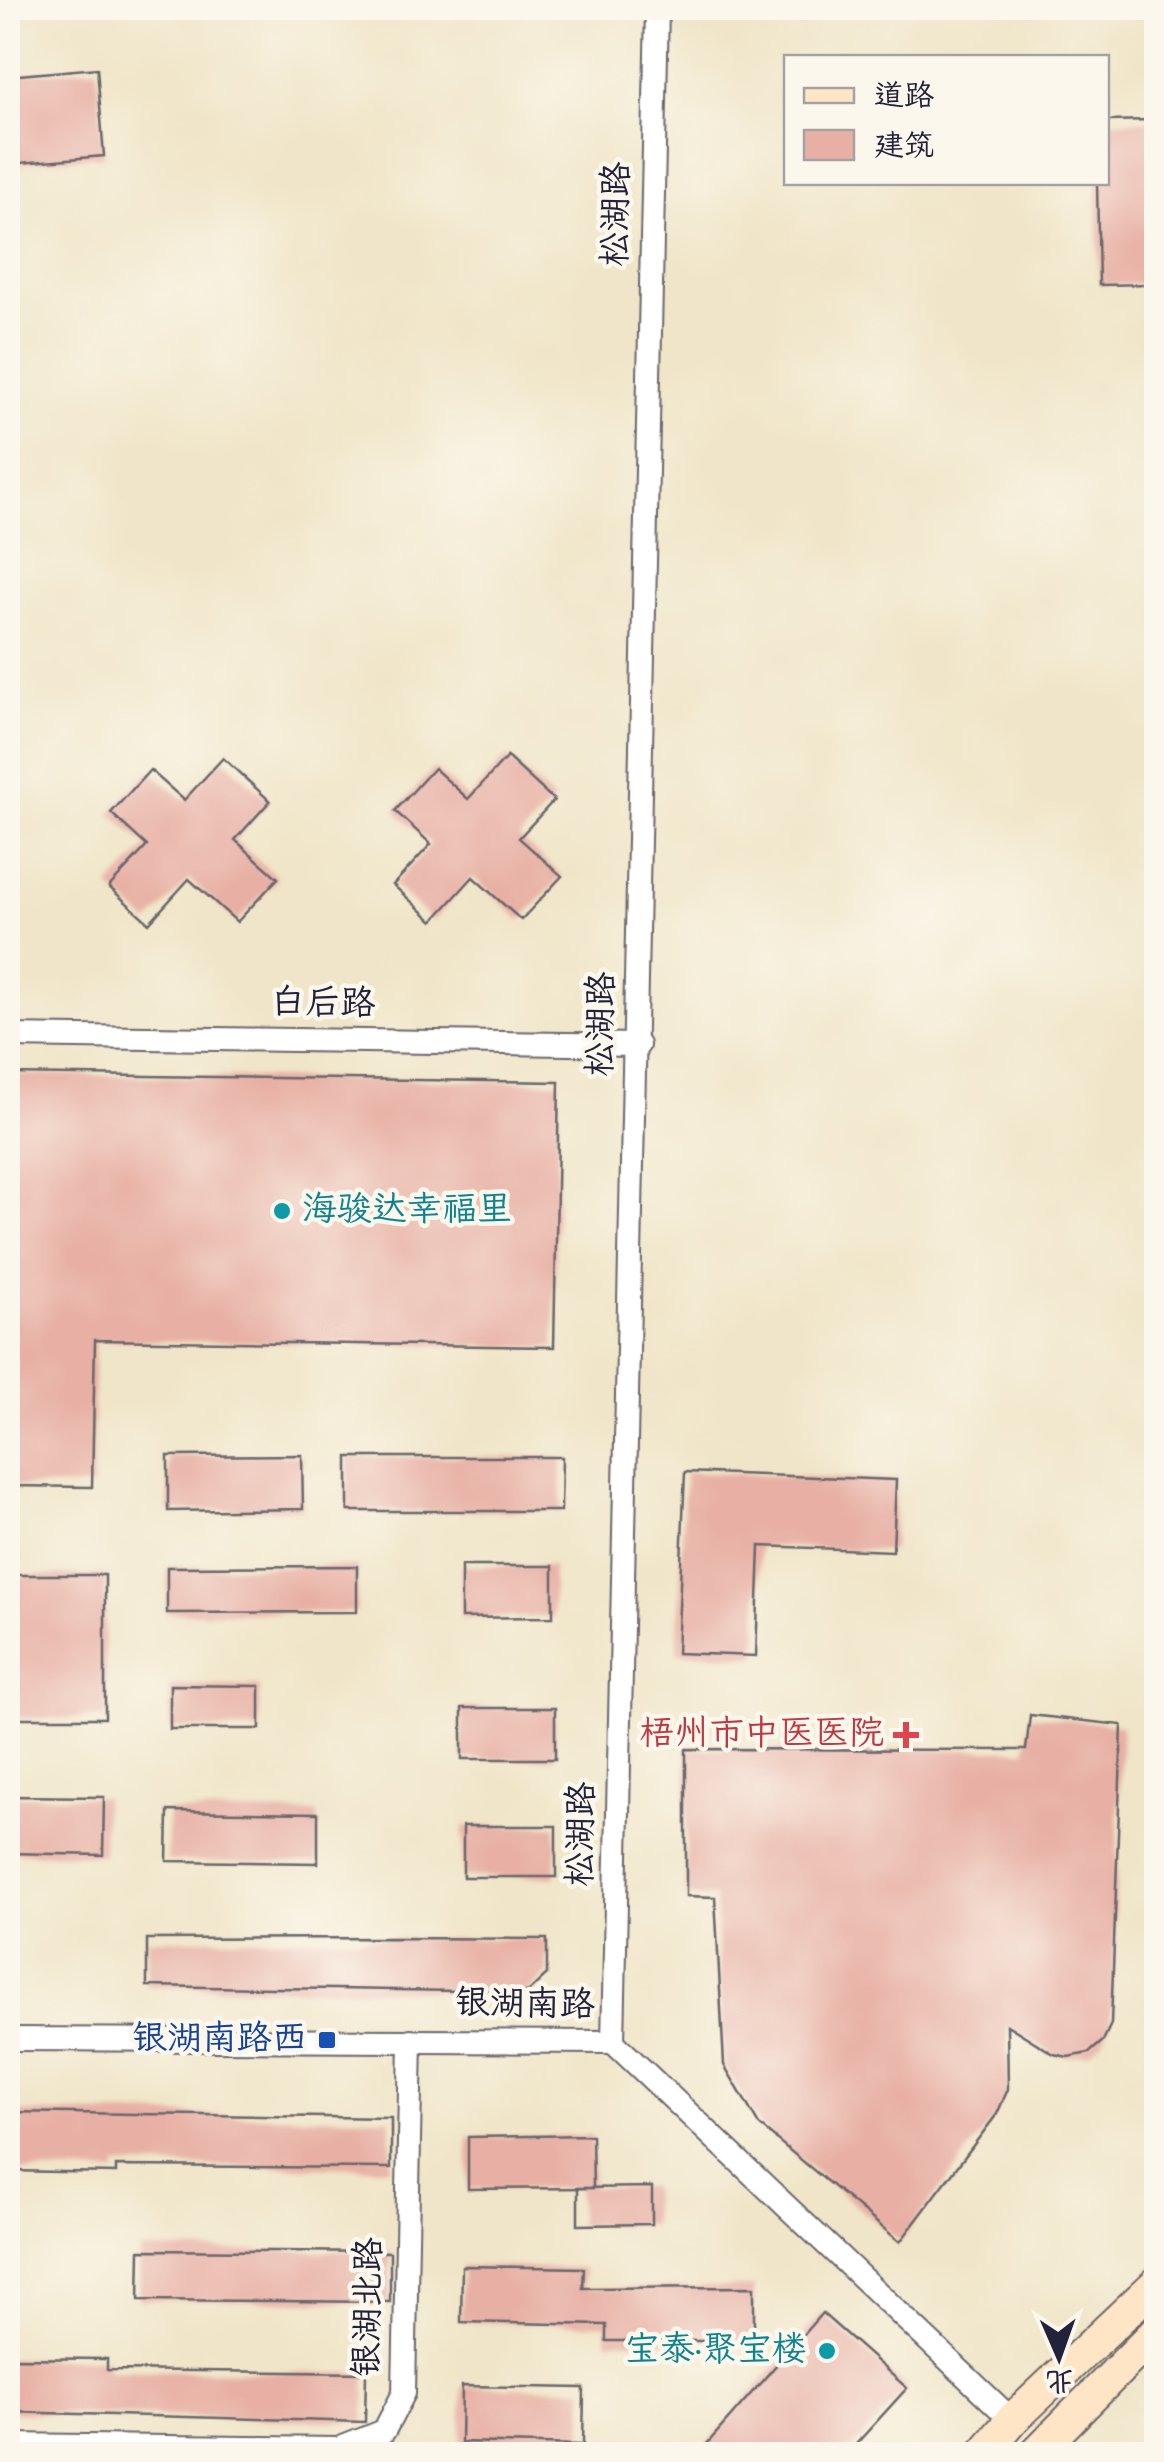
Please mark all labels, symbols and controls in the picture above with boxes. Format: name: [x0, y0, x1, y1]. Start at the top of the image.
legend: [784, 55, 1109, 185]
text: 道路: [874, 76, 934, 120]
text: 建筑: [874, 126, 934, 170]
street label: 松湖路: [592, 161, 644, 267]
street label: 松湖路: [577, 971, 629, 1077]
street label: 白后路: [270, 979, 376, 1031]
place label: 海骏达幸福里: [302, 1186, 512, 1237]
marker: 海骏达幸福里: [271, 1200, 293, 1222]
place label: 梧州市中医医院: [639, 1710, 884, 1761]
marker: 梧州市中医医院: [893, 1722, 919, 1748]
street label: 松湖路: [557, 1781, 609, 1887]
street label: 银湖南路: [455, 1979, 595, 2033]
place label: 银湖南路西: [132, 2015, 307, 2066]
marker: 银湖南路西: [316, 2029, 338, 2051]
street label: 银湖北路: [343, 2237, 397, 2377]
north arrow: [1009, 2307, 1109, 2407]
place label: 宝泰·聚宝楼: [625, 2326, 807, 2377]
marker: 宝泰·聚宝楼: [816, 2340, 838, 2362]
text: 北: [1045, 2358, 1074, 2399]

